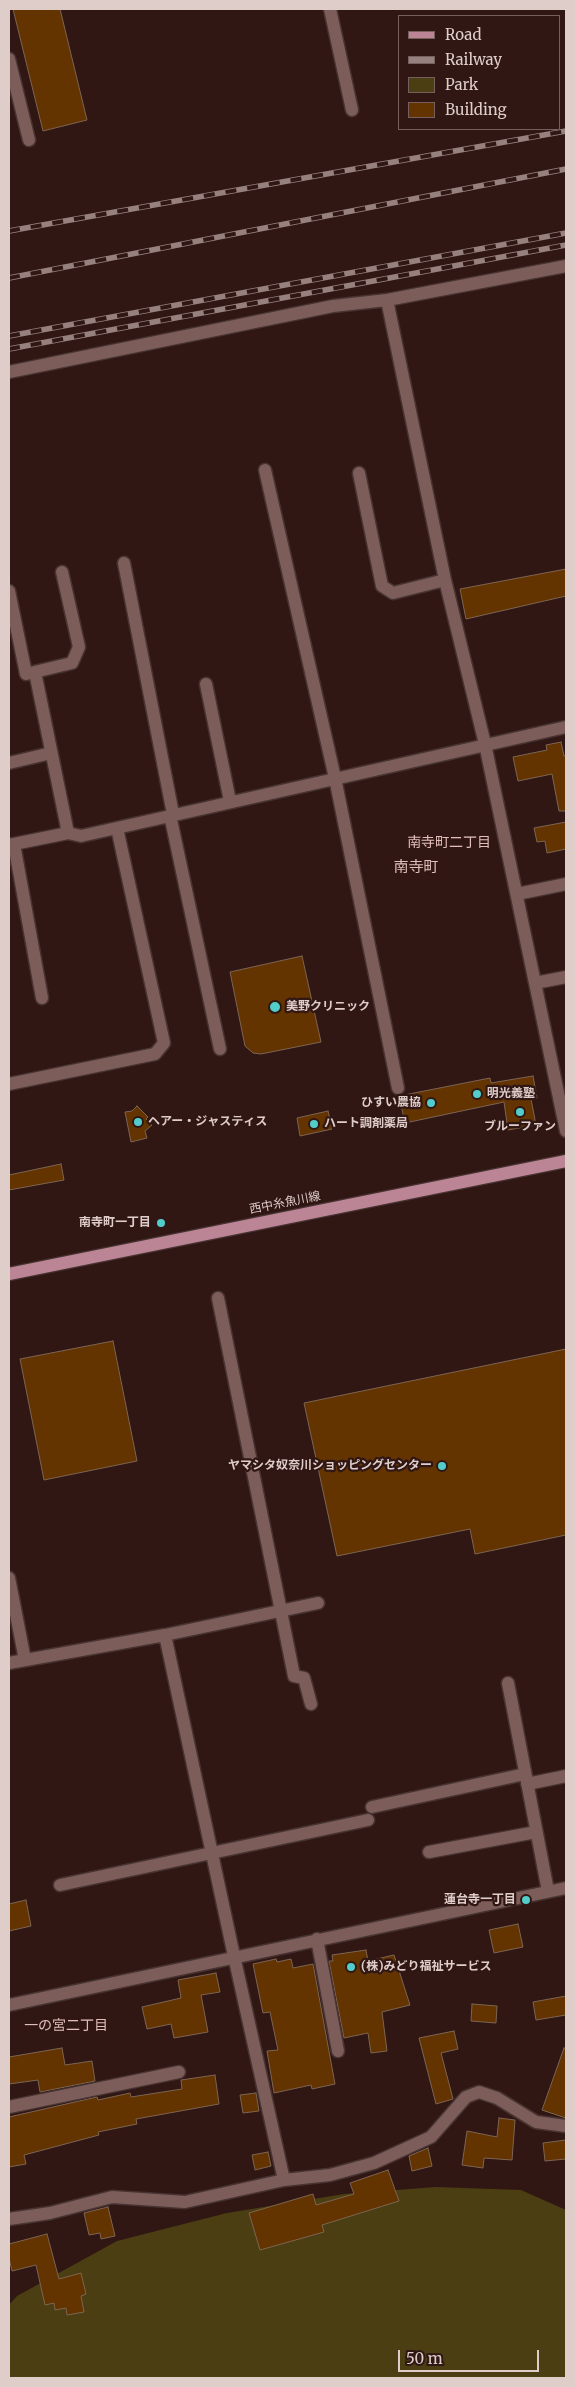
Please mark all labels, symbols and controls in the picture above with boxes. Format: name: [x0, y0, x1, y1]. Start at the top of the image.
legend: [398, 15, 560, 130]
text: Road: [445, 25, 481, 44]
text: Railway: [445, 50, 502, 69]
text: Park: [445, 75, 478, 94]
text: Building: [445, 100, 507, 119]
district label: 南寺町二丁目: [407, 835, 491, 851]
district label: 南寺町: [394, 859, 438, 877]
marker: 美野クリニック: [268, 1000, 282, 1014]
place label: 美野クリニック: [286, 1000, 370, 1014]
place label: 明光義塾: [487, 1087, 535, 1101]
marker: 明光義塾: [471, 1088, 483, 1100]
place label: ひすい農協: [361, 1096, 421, 1110]
marker: ひすい農協: [425, 1097, 437, 1109]
marker: ブルーファン: [514, 1106, 526, 1118]
place label: ヘアー・ジャスティス: [148, 1115, 267, 1129]
marker: ヘアー・ジャスティス: [132, 1116, 144, 1128]
place label: ハート調剤薬局: [324, 1117, 408, 1131]
marker: ハート調剤薬局: [308, 1118, 320, 1130]
place label: ブルーファン: [484, 1120, 556, 1134]
street label: 西中糸魚川線: [248, 1189, 322, 1217]
place label: 南寺町一丁目: [79, 1216, 151, 1230]
marker: 南寺町一丁目: [155, 1217, 167, 1229]
place label: ヤマシタ奴奈川ショッピングセンター: [228, 1459, 432, 1473]
marker: ヤマシタ奴奈川ショッピングセンター: [436, 1460, 448, 1472]
place label: 蓮台寺一丁目: [444, 1893, 516, 1907]
marker: 蓮台寺一丁目: [520, 1894, 532, 1906]
place label: (株)みどり福祉サービス: [361, 1960, 492, 1974]
marker: (株)みどり福祉サービス: [345, 1961, 357, 1973]
district label: 一の宮二丁目: [24, 2018, 108, 2034]
scale bar: [400, 2340, 541, 2372]
text: 50 m: [406, 2349, 443, 2368]

